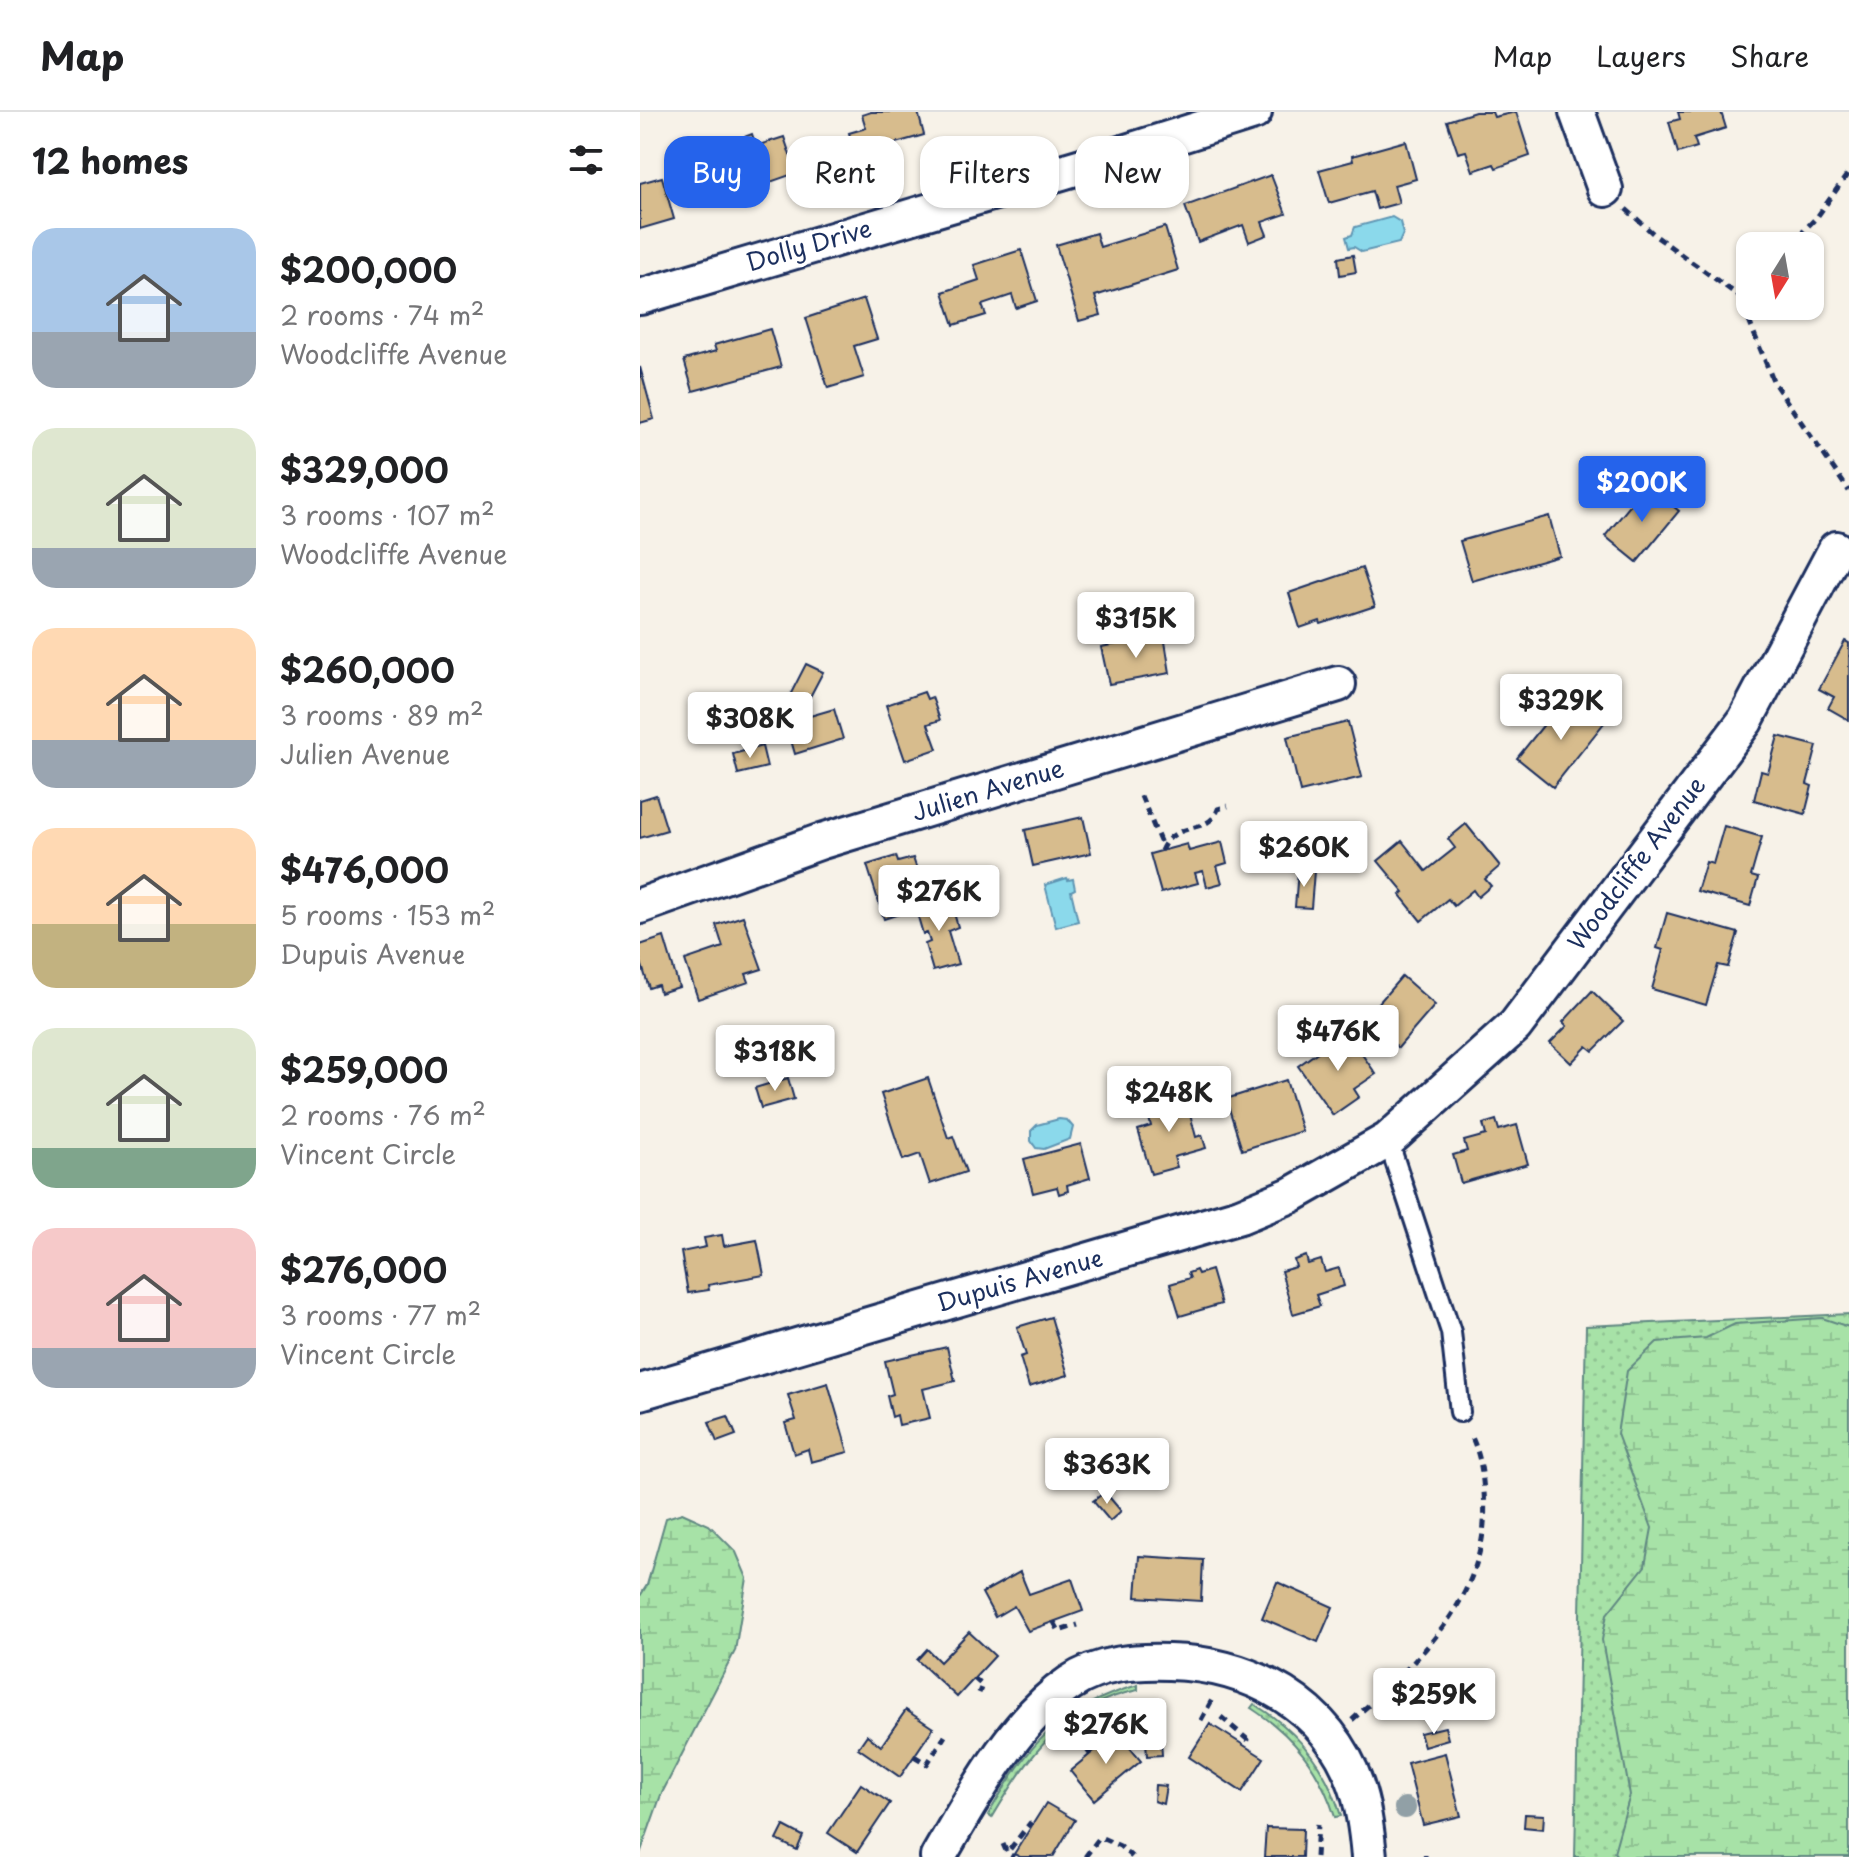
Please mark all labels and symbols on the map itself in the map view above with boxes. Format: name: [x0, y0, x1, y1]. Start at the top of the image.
street label: Dolly Drive: [741, 209, 876, 279]
north arrow: [1736, 232, 1824, 320]
pin: $200K: [1586, 456, 1698, 524]
pin: $315K: [1080, 592, 1192, 660]
pin: $329K: [1505, 674, 1617, 742]
pin: $308K: [694, 692, 806, 760]
street label: Julien Avenue: [907, 749, 1068, 829]
street label: Woodcliffe Avenue: [1558, 768, 1713, 957]
pin: $260K: [1248, 821, 1360, 889]
pin: $276K: [883, 865, 995, 933]
pin: $476K: [1282, 1005, 1394, 1073]
pin: $318K: [719, 1025, 831, 1093]
pin: $248K: [1113, 1066, 1225, 1134]
street label: Dupuis Avenue: [932, 1238, 1107, 1320]
pin: $363K: [1051, 1438, 1163, 1506]
pin: $259K: [1378, 1668, 1490, 1736]
pin: $276K: [1050, 1698, 1162, 1766]

